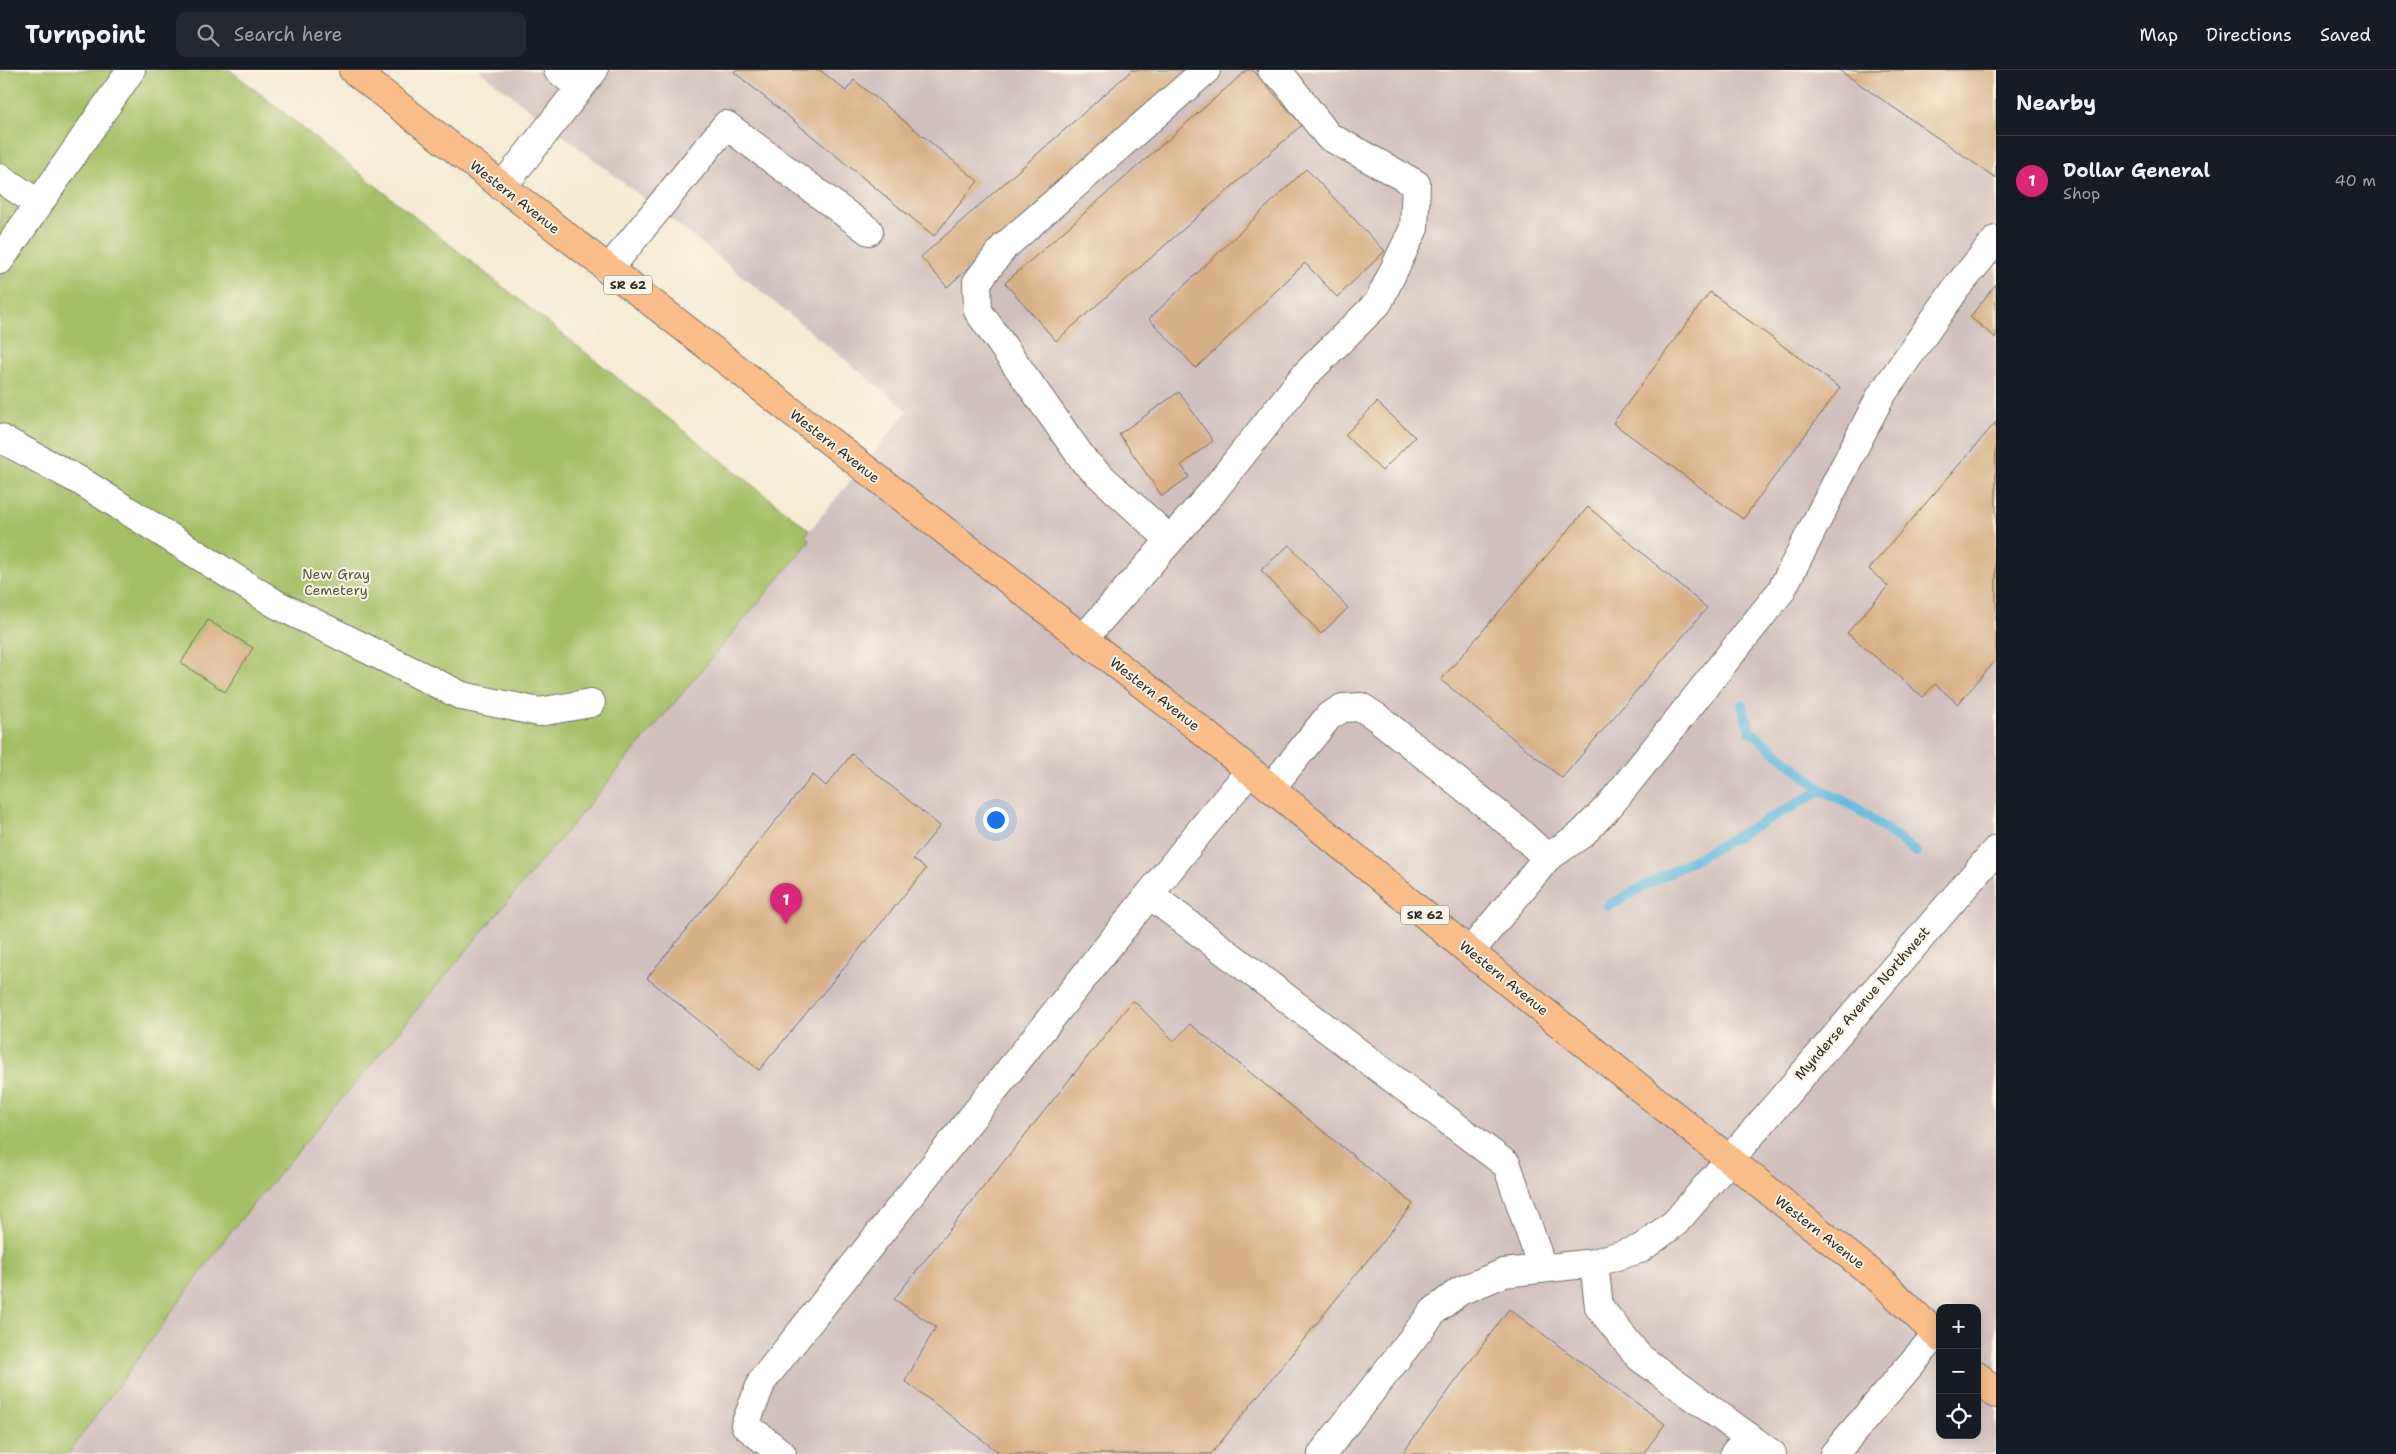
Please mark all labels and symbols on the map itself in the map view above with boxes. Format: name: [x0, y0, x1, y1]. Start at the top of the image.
street label: Western Avenue: [466, 156, 564, 238]
road number: SR 62: [604, 276, 652, 294]
street label: Western Avenue: [786, 405, 884, 487]
park label: New Gray Cemetery: [302, 565, 370, 599]
street label: Western Avenue: [1106, 653, 1204, 735]
your location: [983, 807, 1009, 833]
pin: 1: [770, 883, 802, 924]
road number: SR 62: [1401, 906, 1449, 924]
street label: Mynderse Avenue Northwest: [1790, 923, 1934, 1083]
street label: Western Avenue: [1456, 937, 1552, 1019]
street label: Western Avenue: [1771, 1191, 1869, 1273]

